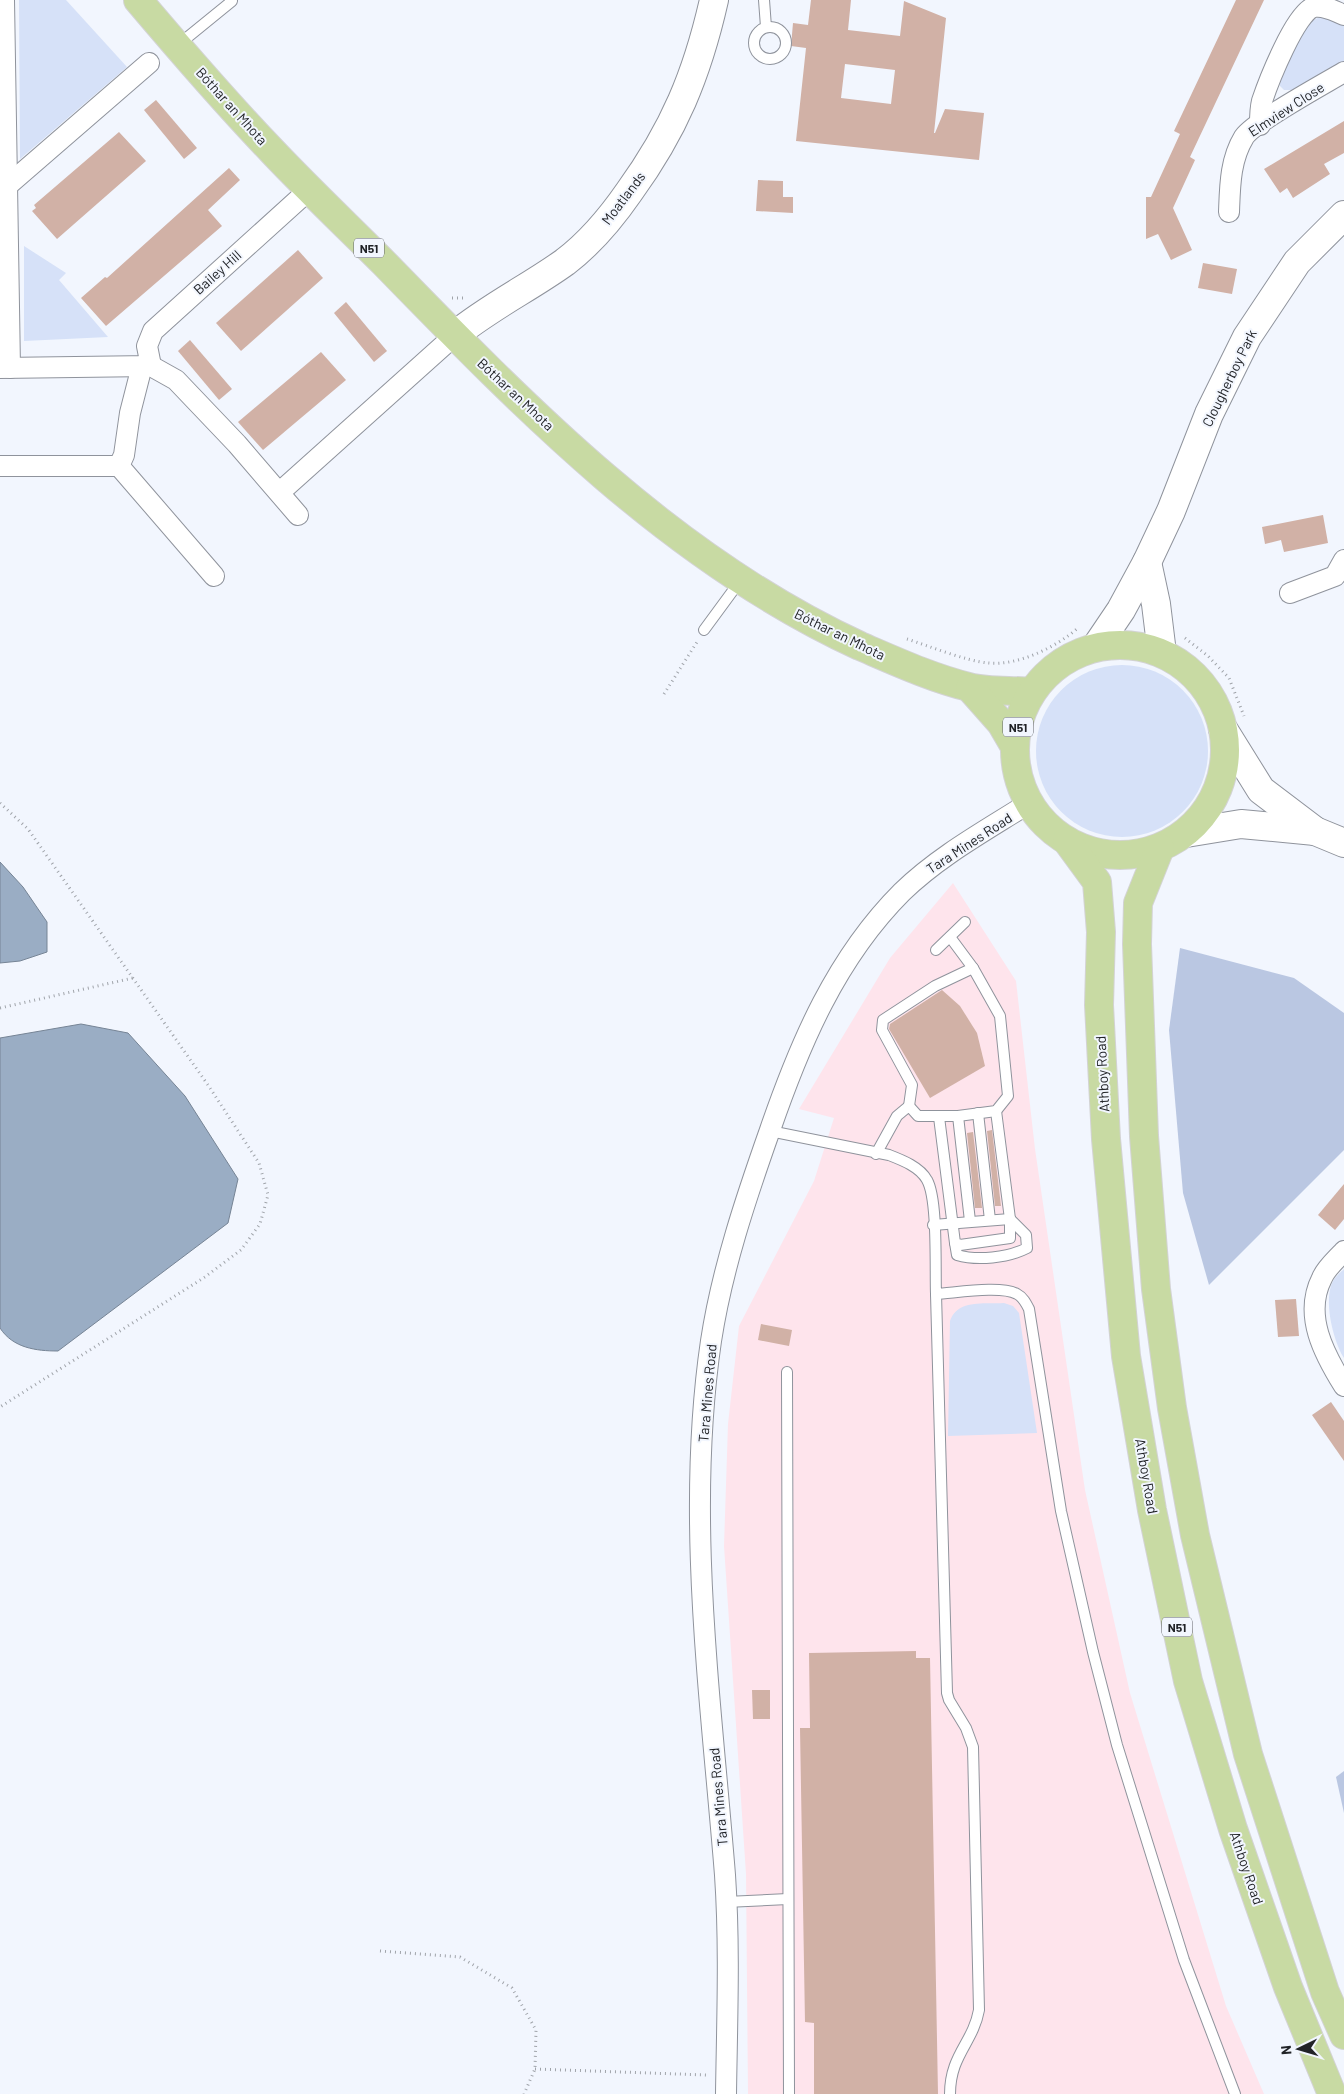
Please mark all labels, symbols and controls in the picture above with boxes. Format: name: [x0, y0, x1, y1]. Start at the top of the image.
street label: Bóthar an Mhota: [193, 64, 271, 148]
street label: Elmview Close: [1245, 78, 1327, 140]
street label: Moatlands: [598, 168, 649, 228]
road number: N51: [354, 238, 384, 258]
street label: Bailey Hill: [190, 246, 244, 298]
street label: Clougherboy Park: [1198, 327, 1260, 429]
street label: Bóthar an Mhota: [474, 354, 558, 434]
street label: Bóthar an Mhota: [792, 605, 888, 663]
road number: N51: [1003, 718, 1033, 736]
street label: Tara Mines Road: [923, 809, 1015, 877]
street label: Athboy Road: [1092, 1036, 1112, 1112]
street label: Tara Mines Road: [694, 1343, 720, 1443]
street label: Athboy Road: [1132, 1437, 1162, 1515]
road number: N51: [1162, 1618, 1192, 1636]
street label: Tara Mines Road: [705, 1747, 731, 1847]
street label: Athboy Road: [1227, 1829, 1267, 1907]
north arrow: [1274, 2024, 1324, 2074]
text: N: [1277, 2045, 1294, 2056]

